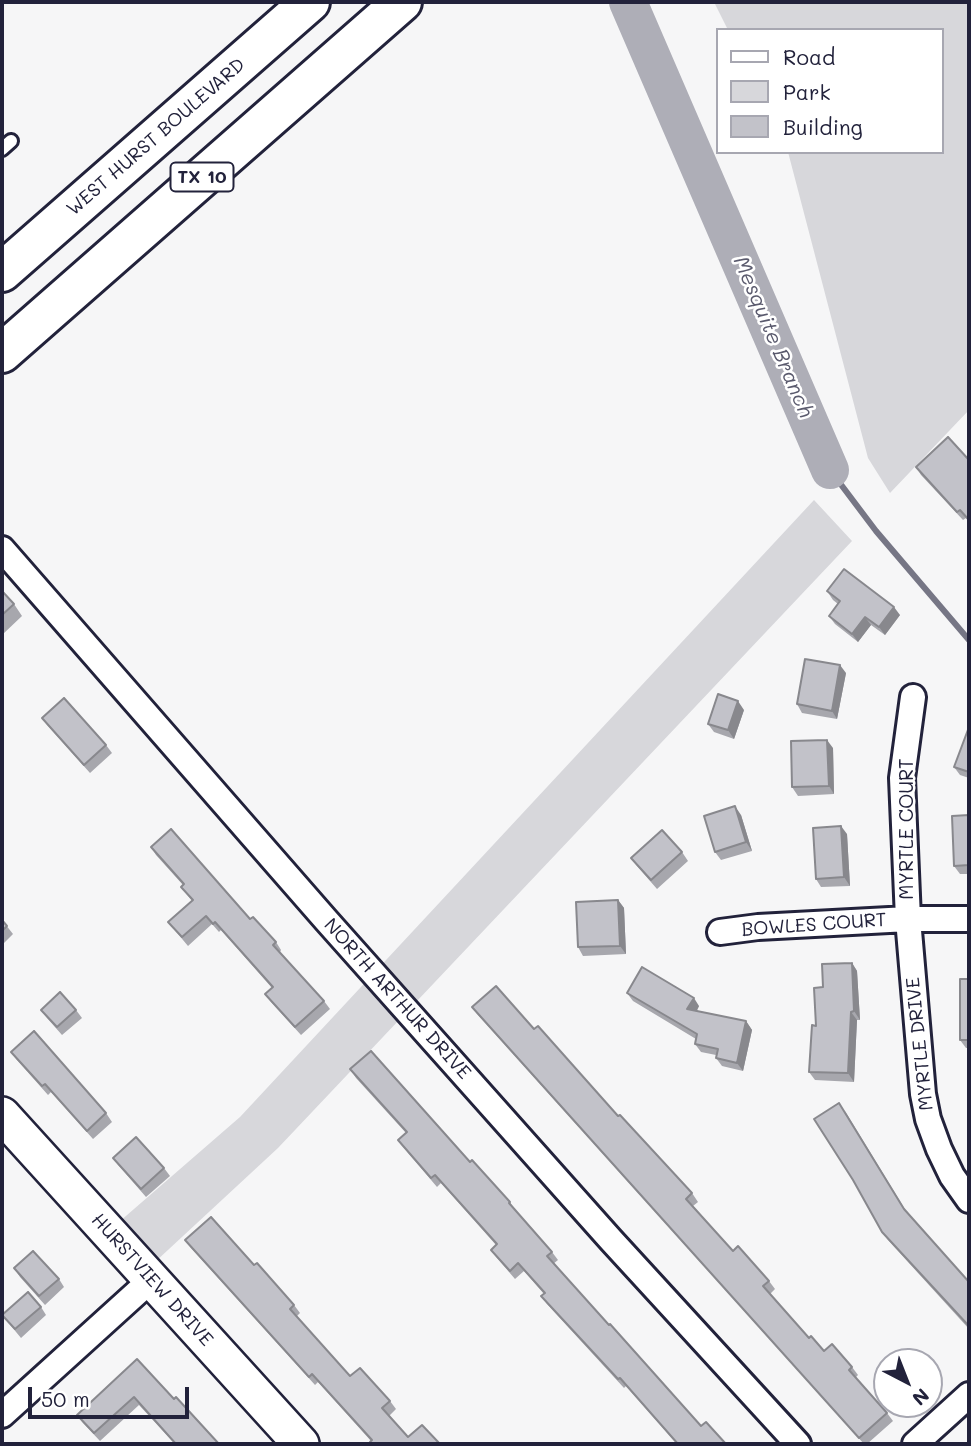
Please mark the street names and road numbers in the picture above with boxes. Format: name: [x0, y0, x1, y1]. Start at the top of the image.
street label: WEST HURST BOULEVARD: [62, 53, 250, 221]
road number: TX 10: [170, 162, 234, 192]
street label: MYRTLE COURT: [896, 758, 918, 900]
street label: BOWLES COURT: [741, 909, 887, 941]
street label: NORTH ARTHUR DRIVE: [319, 914, 475, 1084]
street label: MYRTLE DRIVE: [902, 976, 938, 1112]
street label: HURSTVIEW DRIVE: [86, 1209, 218, 1351]

